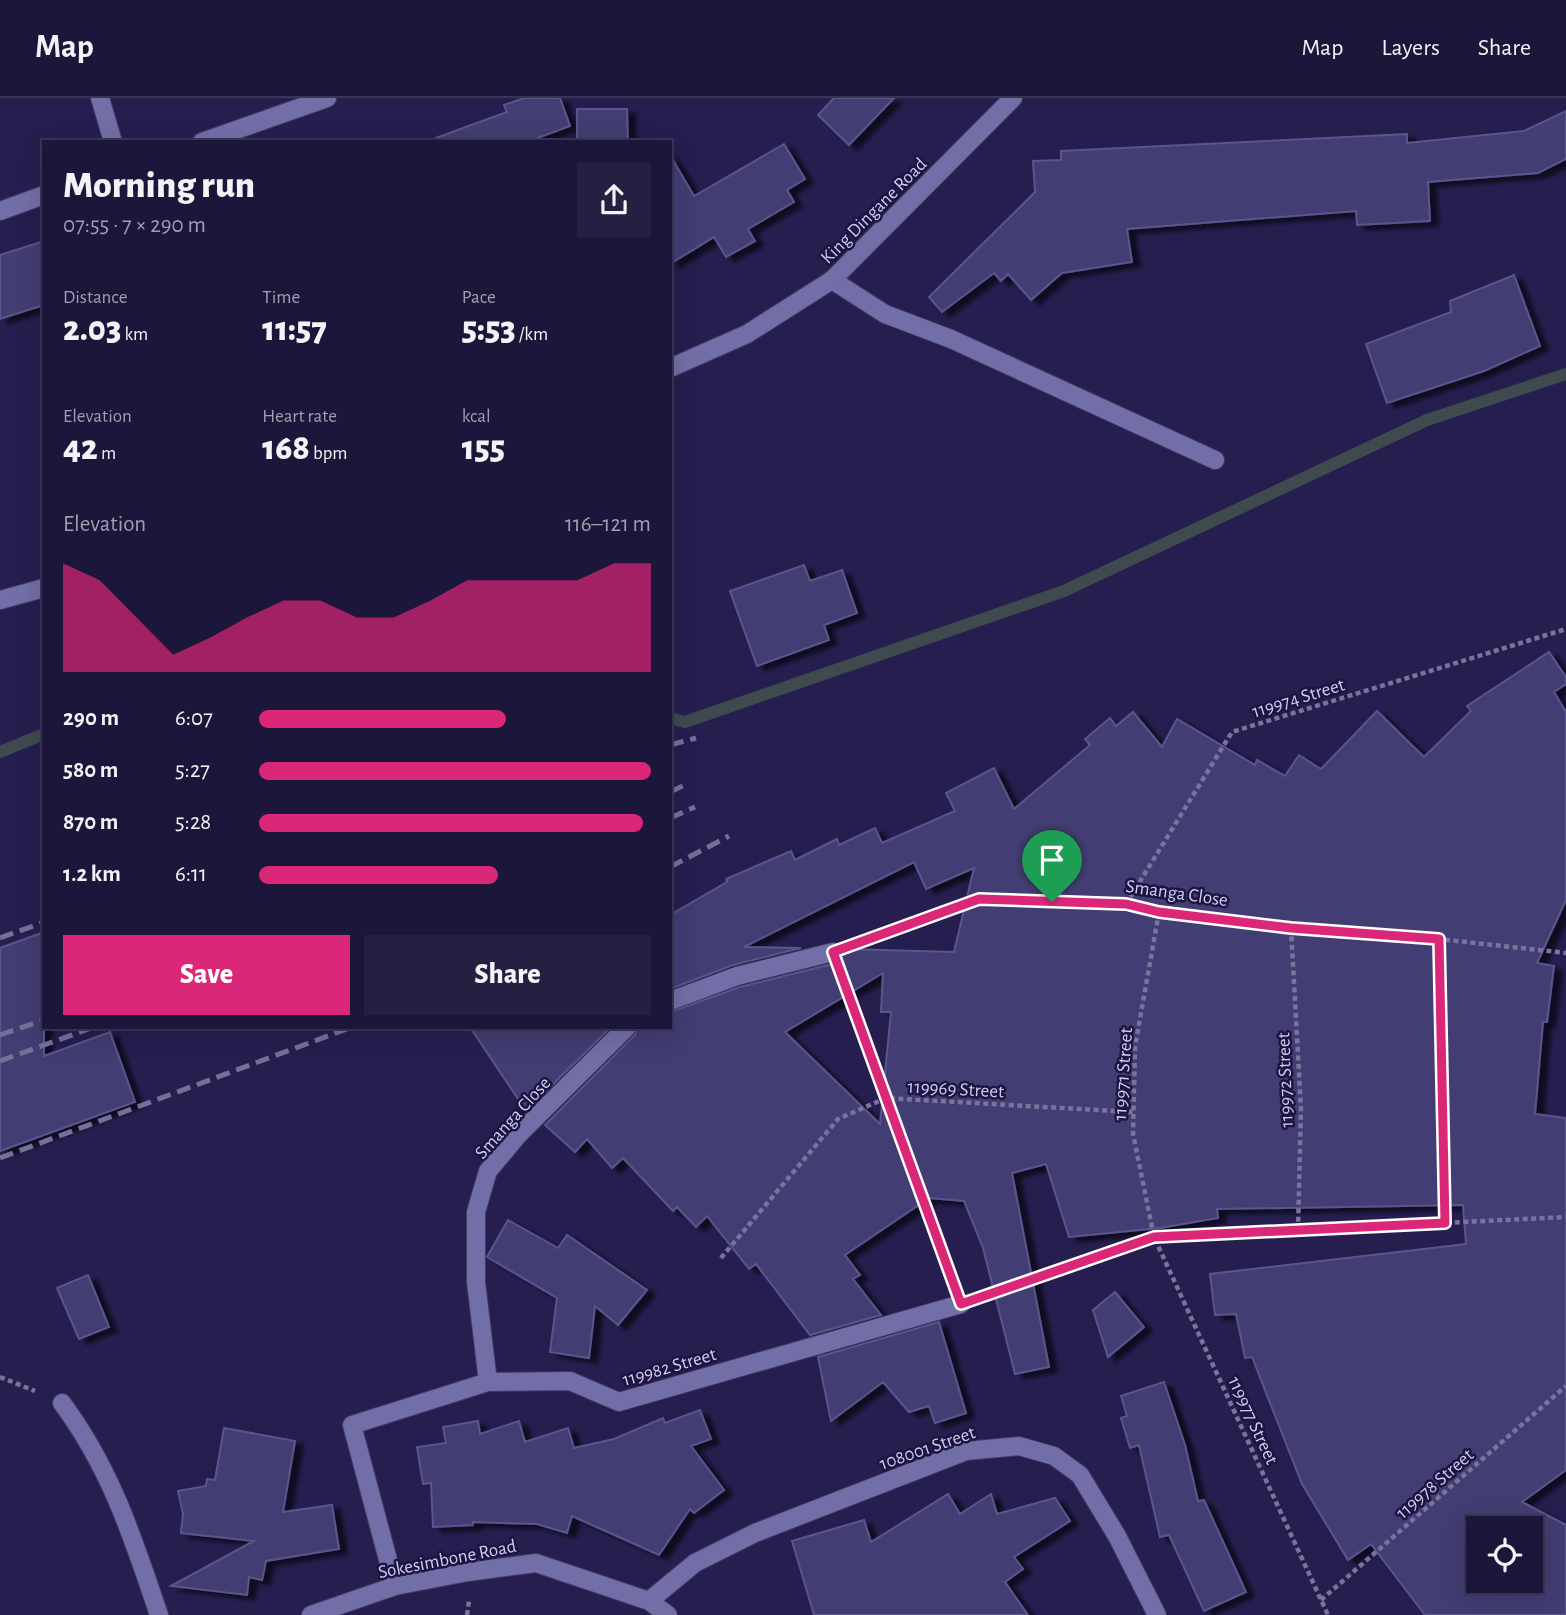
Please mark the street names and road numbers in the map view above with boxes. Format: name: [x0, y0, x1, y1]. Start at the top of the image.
street label: King Dingane Road: [818, 154, 931, 268]
street label: 119974 Street: [1250, 675, 1347, 722]
street label: Smanga Close: [1124, 877, 1229, 910]
street label: 119971 Street: [1111, 1027, 1136, 1121]
street label: 119972 Street: [1274, 1032, 1297, 1128]
street label: Smanga Close: [472, 1073, 555, 1163]
street label: 119969 Street: [907, 1077, 1005, 1102]
street label: 119982 Street: [620, 1345, 718, 1390]
street label: 119977 Street: [1224, 1374, 1281, 1468]
street label: 108001 Street: [877, 1423, 978, 1474]
street label: 119978 Street: [1393, 1446, 1477, 1523]
street label: Sokesimbone Road: [377, 1537, 518, 1582]

